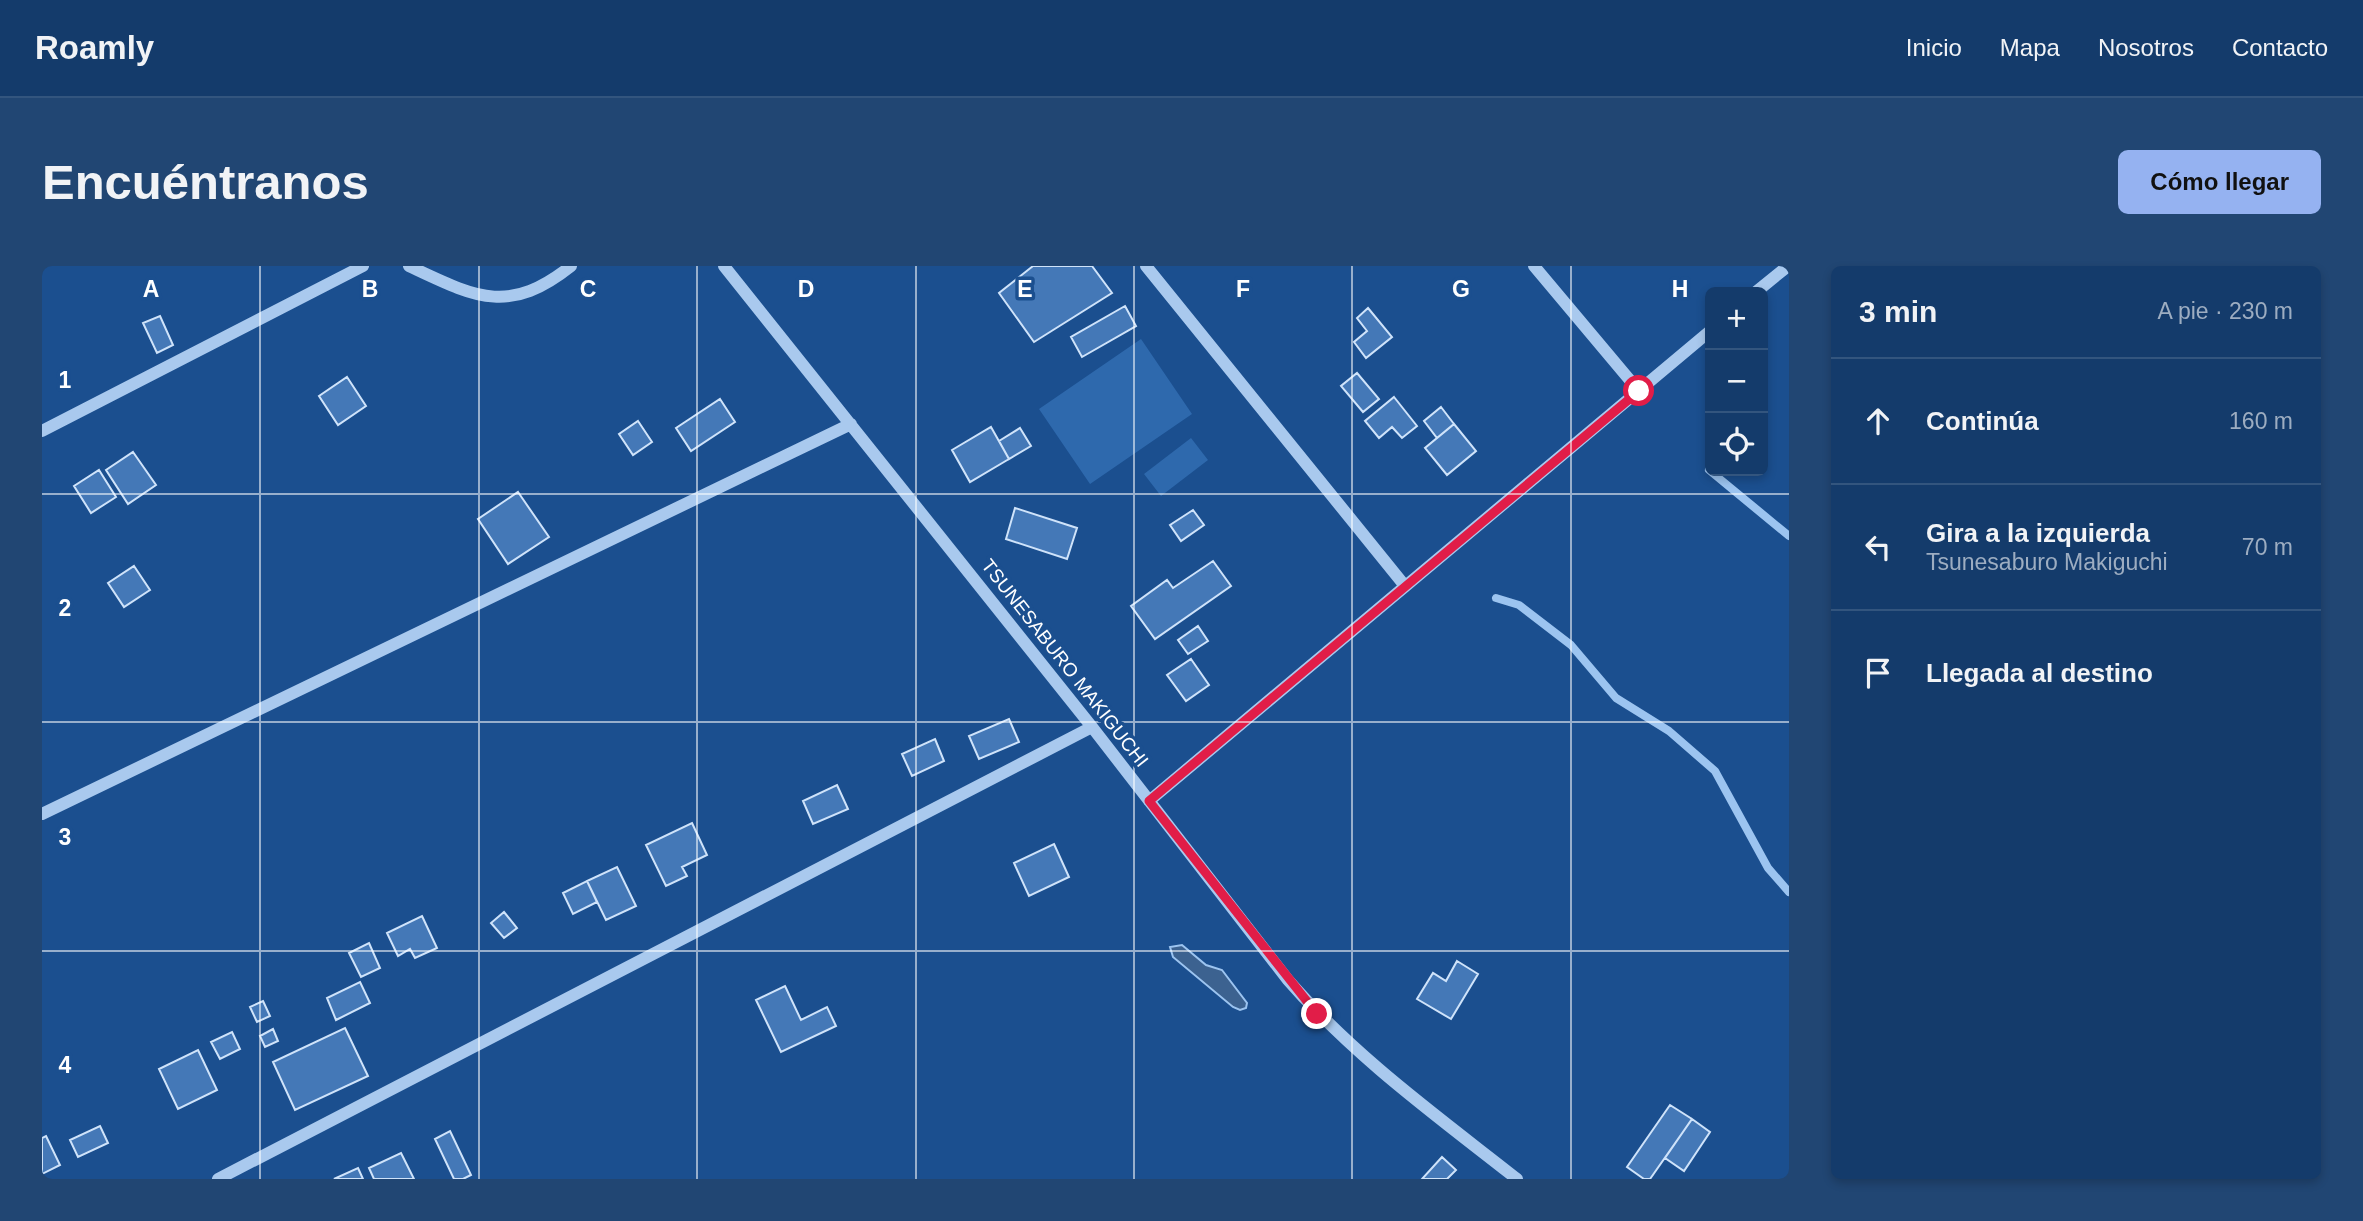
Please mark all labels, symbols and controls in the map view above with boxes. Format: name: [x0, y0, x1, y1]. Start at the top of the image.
text: Roamly: [35, 29, 154, 66]
text: Inicio: [1906, 34, 1962, 61]
text: Mapa: [2000, 34, 2060, 61]
text: Nosotros: [2098, 34, 2194, 61]
text: Contacto: [2232, 34, 2328, 61]
button: Cómo llegar: [2118, 150, 2321, 214]
text: Encuéntranos: [42, 155, 369, 209]
text: A: [143, 276, 159, 302]
text: B: [362, 276, 378, 302]
text: C: [580, 276, 596, 302]
text: D: [798, 276, 814, 302]
text: E: [1017, 276, 1033, 302]
text: F: [1236, 276, 1250, 302]
text: G: [1452, 276, 1470, 302]
text: H: [1672, 276, 1688, 302]
map controls: [1705, 287, 1768, 476]
button: +: [1705, 287, 1768, 350]
text: 3 min: [1859, 295, 1937, 328]
text: A pie · 230 m: [2157, 298, 2293, 324]
button: −: [1705, 350, 1768, 413]
text: 1: [59, 367, 72, 393]
route start: [1623, 375, 1654, 406]
icon: ahead: [1859, 402, 1897, 440]
text: Continúa: [1926, 406, 2039, 436]
text: 160 m: [2229, 408, 2293, 434]
button: locate: [1705, 413, 1768, 476]
text: Gira a la izquierda: [1926, 518, 2150, 548]
icon: left: [1859, 528, 1897, 566]
text: 70 m: [2242, 534, 2293, 560]
text: Tsunesaburo Makiguchi: [1926, 549, 2168, 575]
street label: TSUNESABURO MAKIGUCHI: [977, 555, 1153, 771]
text: 2: [59, 595, 71, 621]
icon: arrive: [1859, 654, 1897, 692]
text: Llegada al destino: [1926, 658, 2153, 688]
text: 3: [59, 824, 71, 850]
route end: [1301, 998, 1332, 1029]
text: 4: [59, 1052, 72, 1078]

